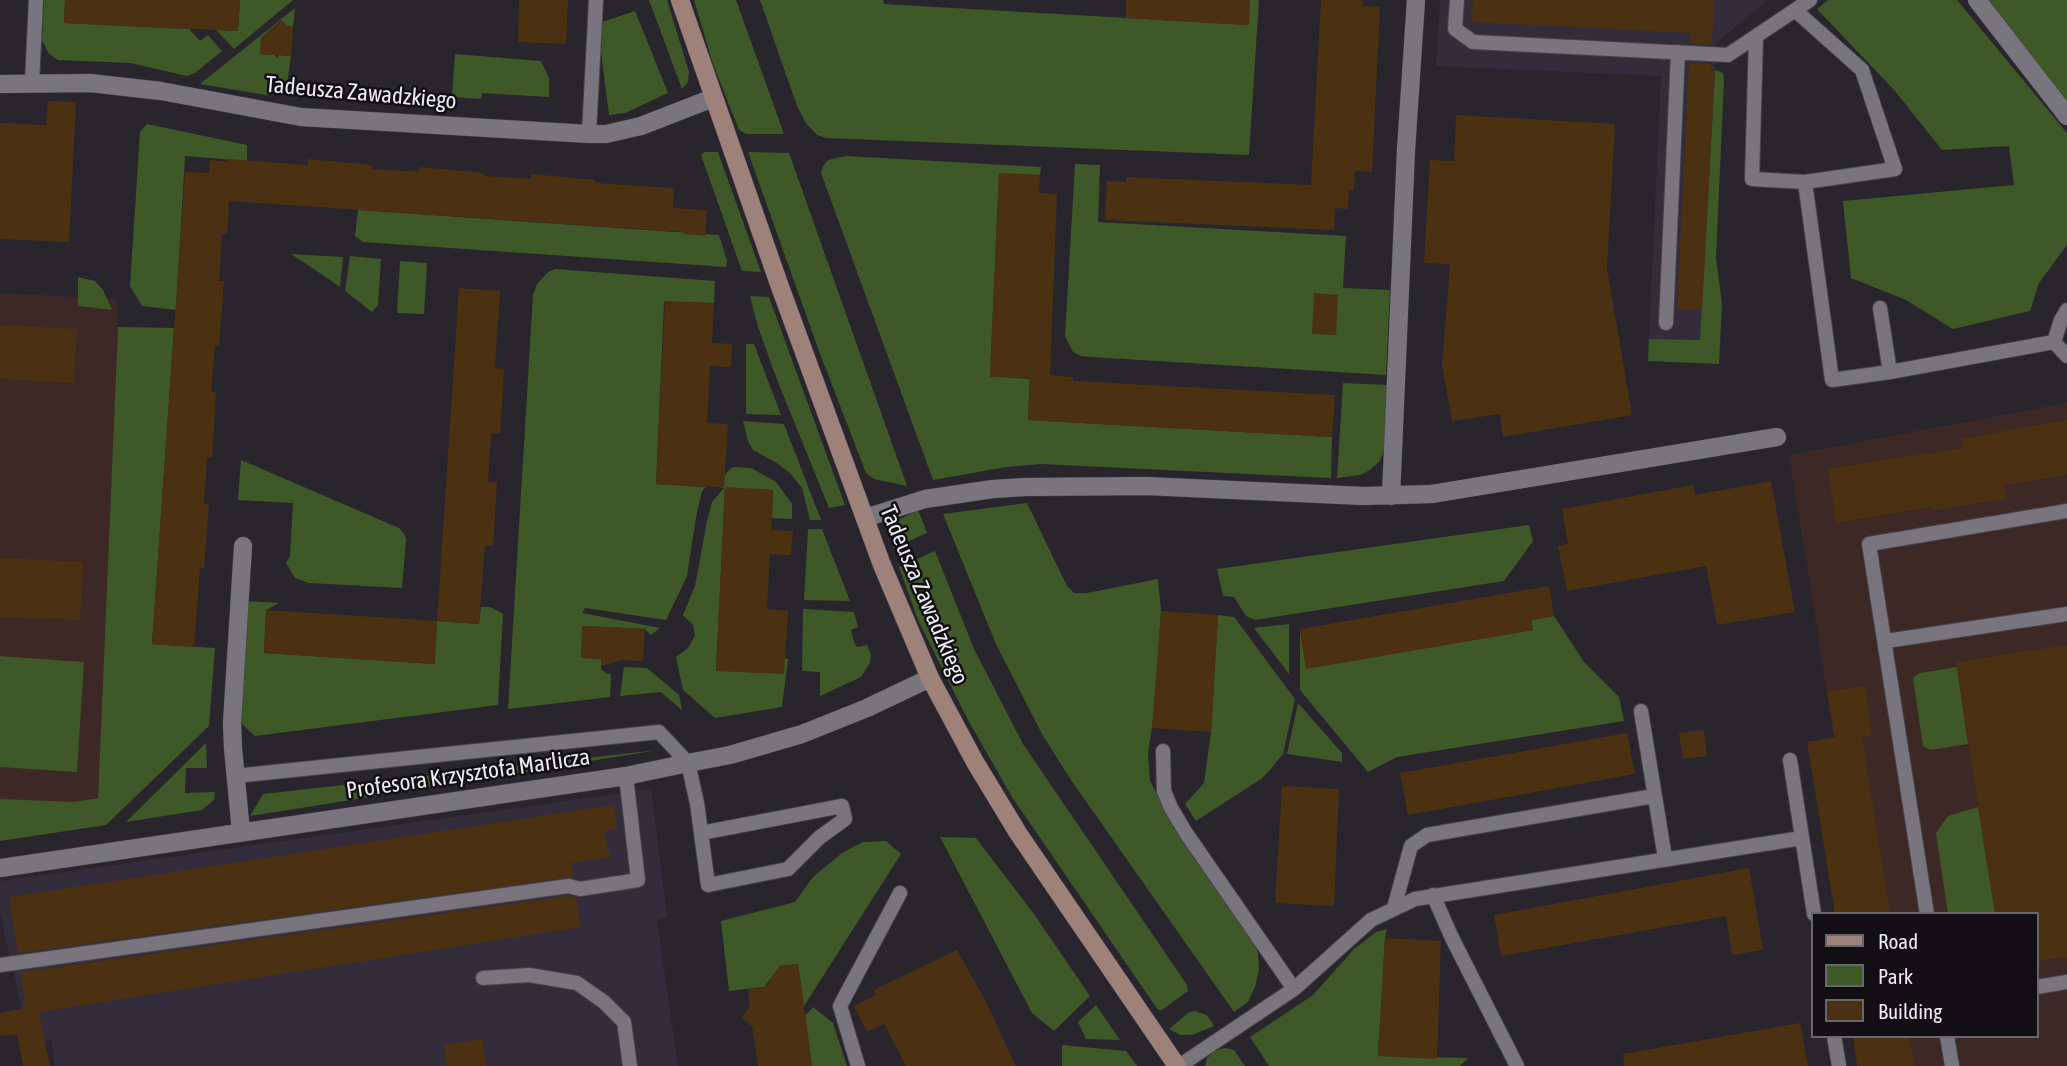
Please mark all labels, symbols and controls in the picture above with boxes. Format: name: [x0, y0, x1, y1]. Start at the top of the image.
street label: Tadeusza Zawadzkiego: [264, 71, 458, 115]
street label: Tadeusza Zawadzkiego: [874, 501, 974, 689]
street label: Profesora Krzysztofa Marlicza: [344, 743, 592, 805]
legend: [1812, 912, 2039, 1038]
text: Road: [1878, 929, 1918, 953]
text: Park: [1878, 964, 1913, 988]
text: Building: [1878, 999, 1942, 1023]

